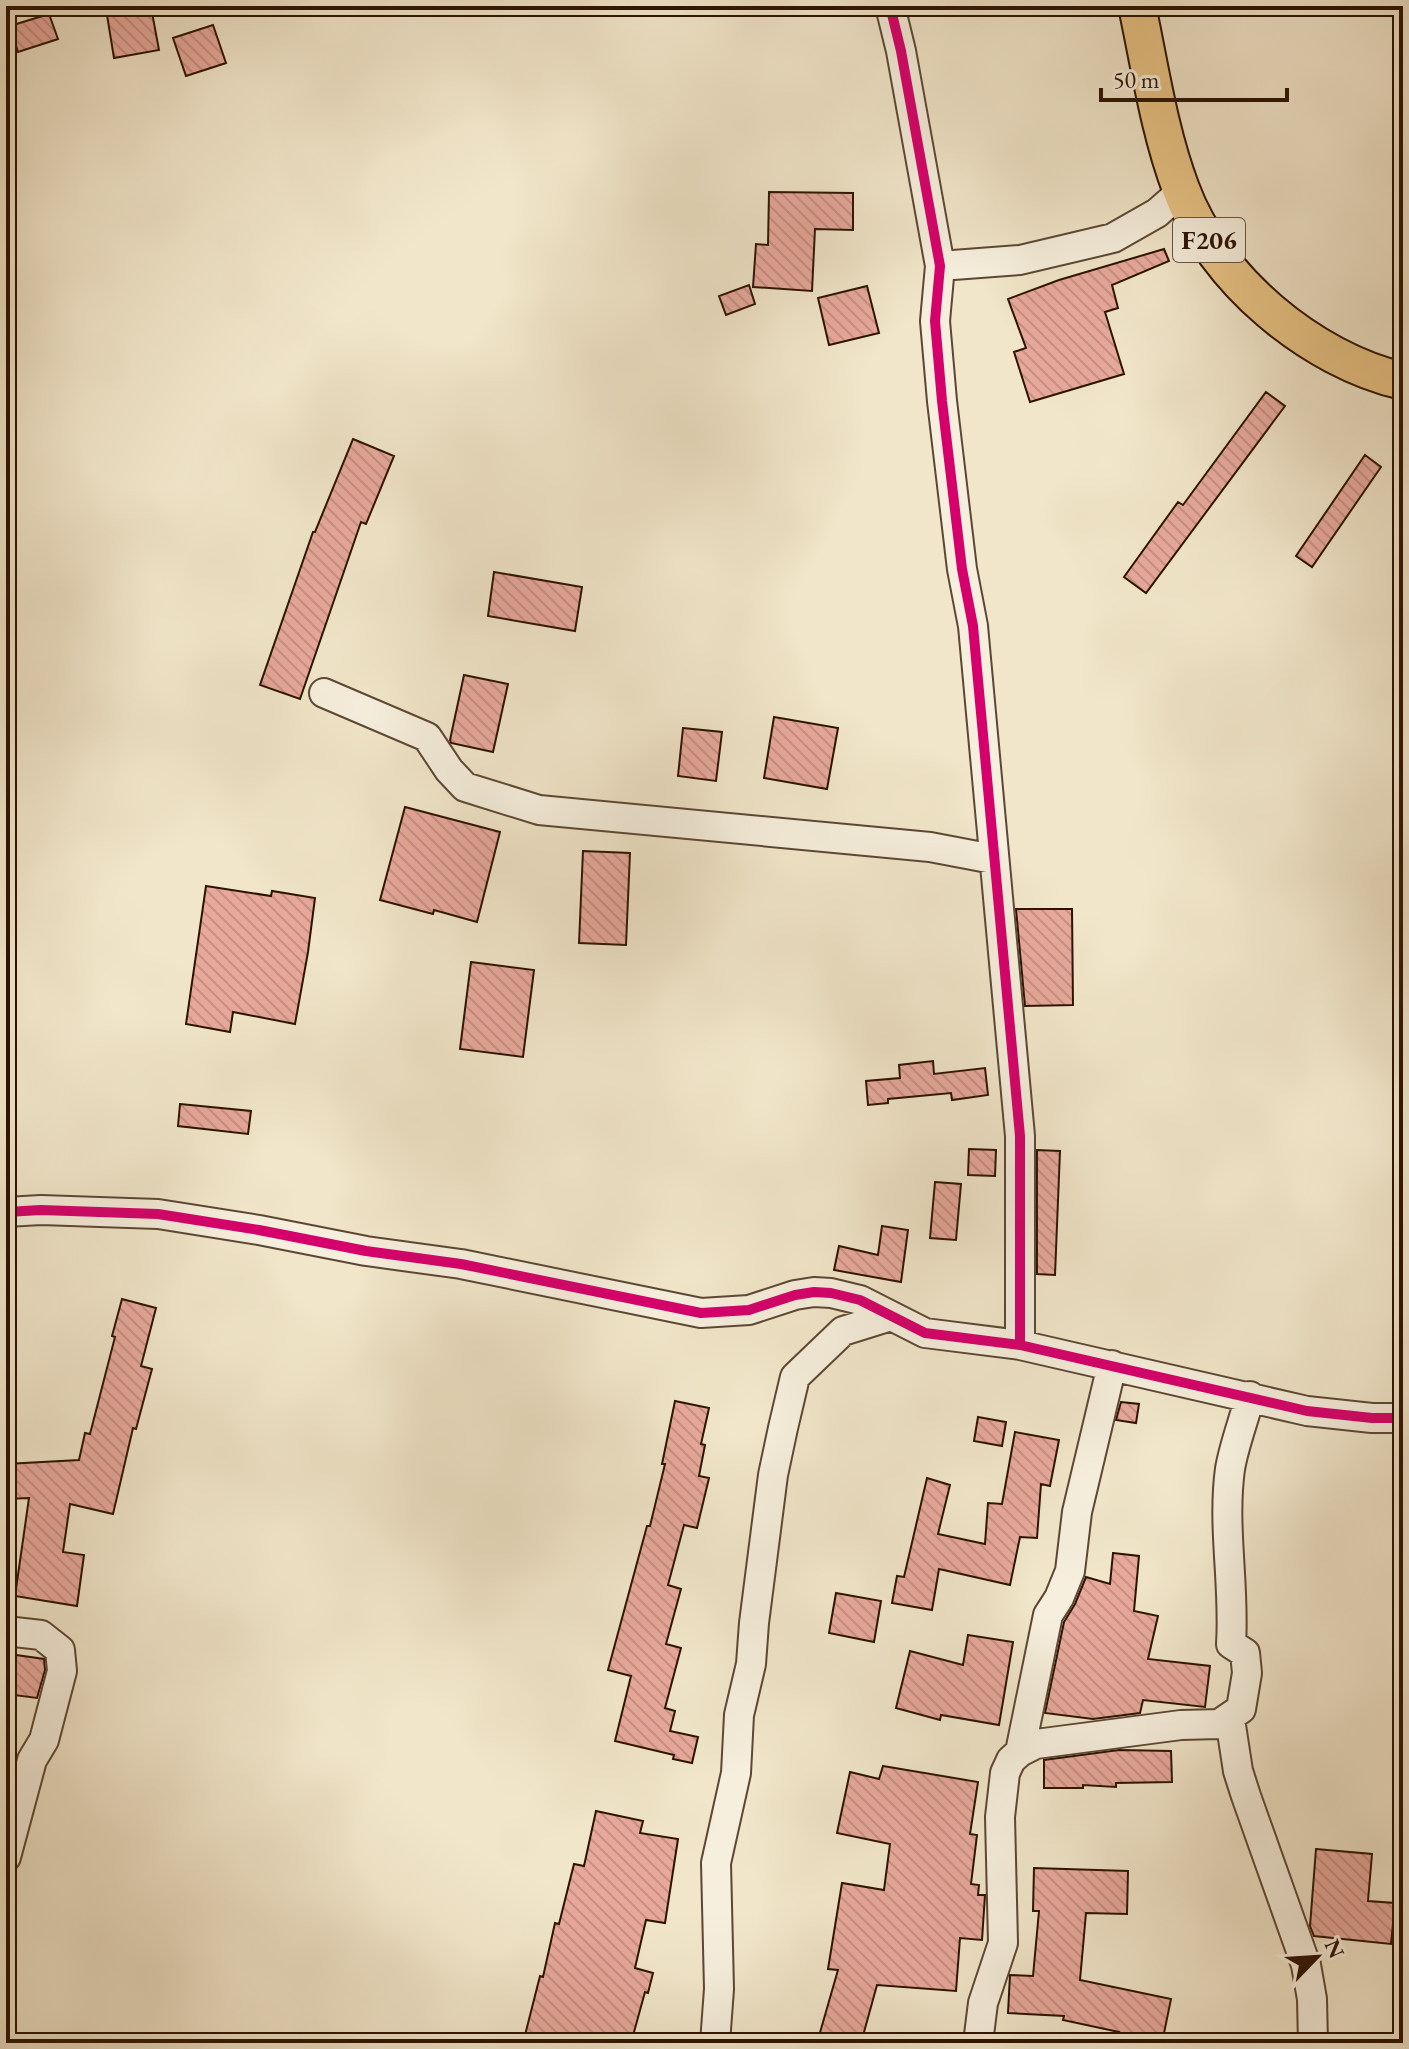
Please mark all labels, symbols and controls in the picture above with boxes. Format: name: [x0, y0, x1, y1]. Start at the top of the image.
scale bar: [1101, 52, 1287, 102]
text: 50 m: [1113, 64, 1160, 95]
road number: F206: [1173, 218, 1245, 262]
north arrow: [1277, 1917, 1357, 1997]
text: N: [1318, 1935, 1352, 1963]

